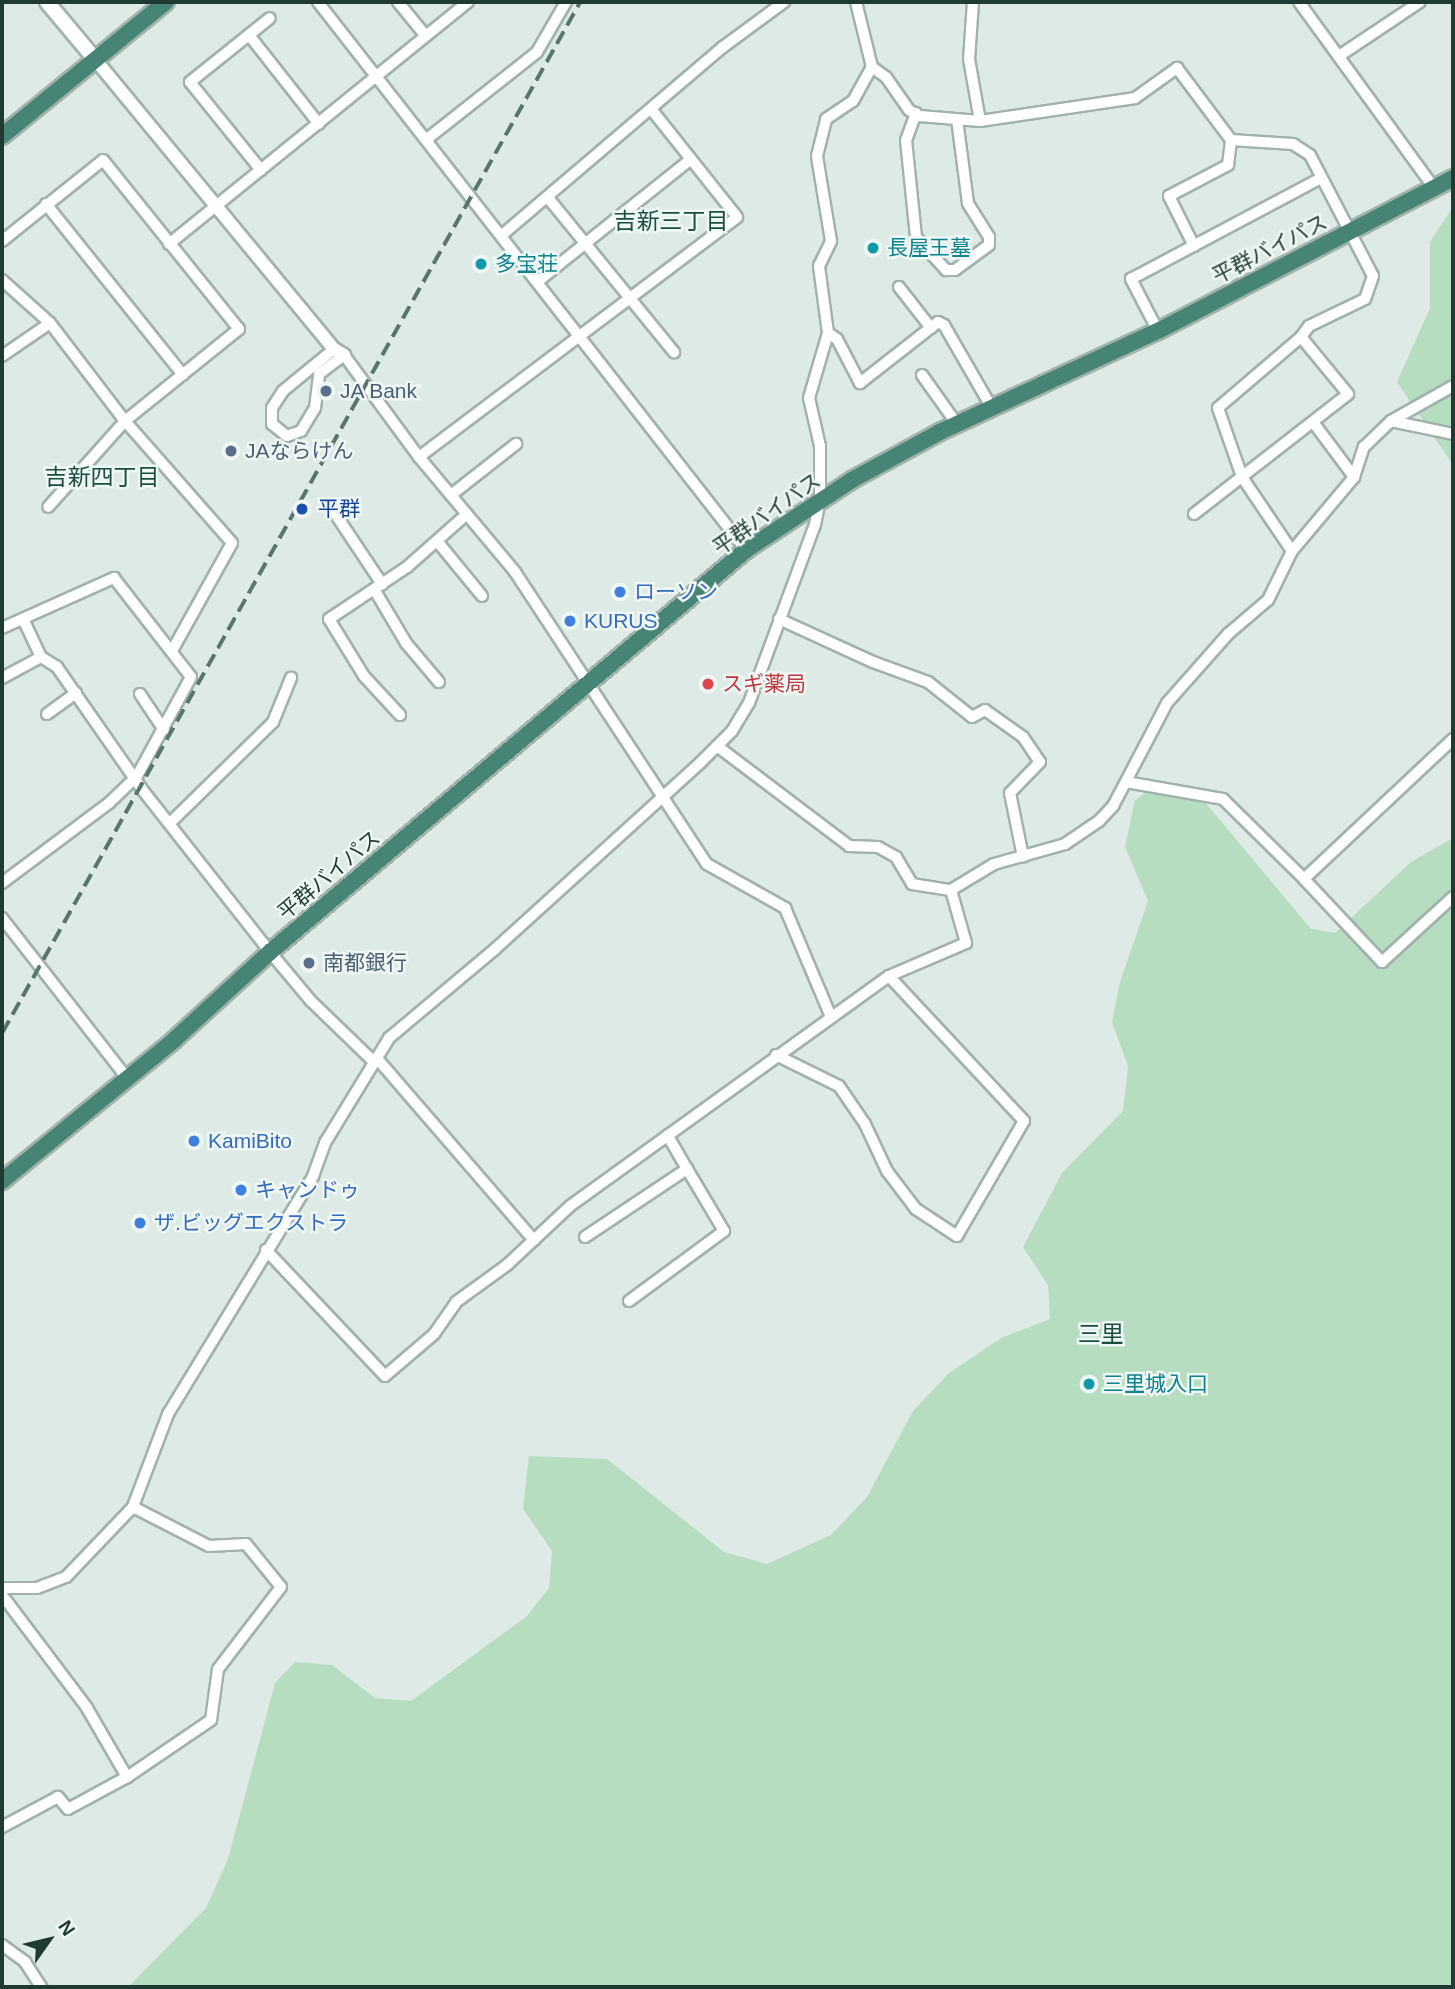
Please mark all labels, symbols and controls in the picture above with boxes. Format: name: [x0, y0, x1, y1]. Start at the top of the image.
district label: 吉新三丁目: [614, 207, 728, 235]
street label: 平群バイパス: [1208, 209, 1332, 289]
place label: 長屋王墓: [887, 235, 971, 261]
marker: 長屋王墓: [865, 240, 881, 256]
place label: 多宝荘: [495, 251, 558, 277]
marker: 多宝荘: [473, 256, 489, 272]
place label: JA Bank: [340, 378, 418, 404]
marker: JA Bank: [318, 383, 334, 399]
place label: JAならけん: [245, 438, 354, 464]
marker: JAならけん: [223, 443, 239, 459]
district label: 吉新四丁目: [45, 463, 159, 491]
street label: 平群バイパス: [708, 468, 826, 560]
place label: 平群: [318, 496, 360, 522]
marker: 平群: [292, 499, 312, 519]
place label: ローソン: [634, 579, 718, 605]
marker: ローソン: [612, 584, 628, 600]
place label: KURUS: [584, 608, 658, 634]
marker: KURUS: [562, 613, 578, 629]
place label: スギ薬局: [722, 671, 806, 697]
marker: スギ薬局: [700, 676, 716, 692]
street label: 平群バイパス: [273, 825, 385, 925]
place label: 南都銀行: [323, 950, 407, 976]
marker: 南都銀行: [301, 955, 317, 971]
place label: KamiBito: [208, 1128, 292, 1154]
marker: KamiBito: [186, 1133, 202, 1149]
place label: キャンドゥ: [255, 1177, 360, 1203]
marker: キャンドゥ: [233, 1182, 249, 1198]
place label: ザ.ビッグエクストラ: [154, 1210, 349, 1236]
marker: ザ.ビッグエクストラ: [132, 1215, 148, 1231]
district label: 三里: [1078, 1320, 1124, 1348]
place label: 三里城入口: [1103, 1371, 1208, 1397]
marker: 三里城入口: [1081, 1376, 1097, 1392]
north arrow: [14, 1905, 84, 1975]
text: N: [54, 1916, 79, 1940]

